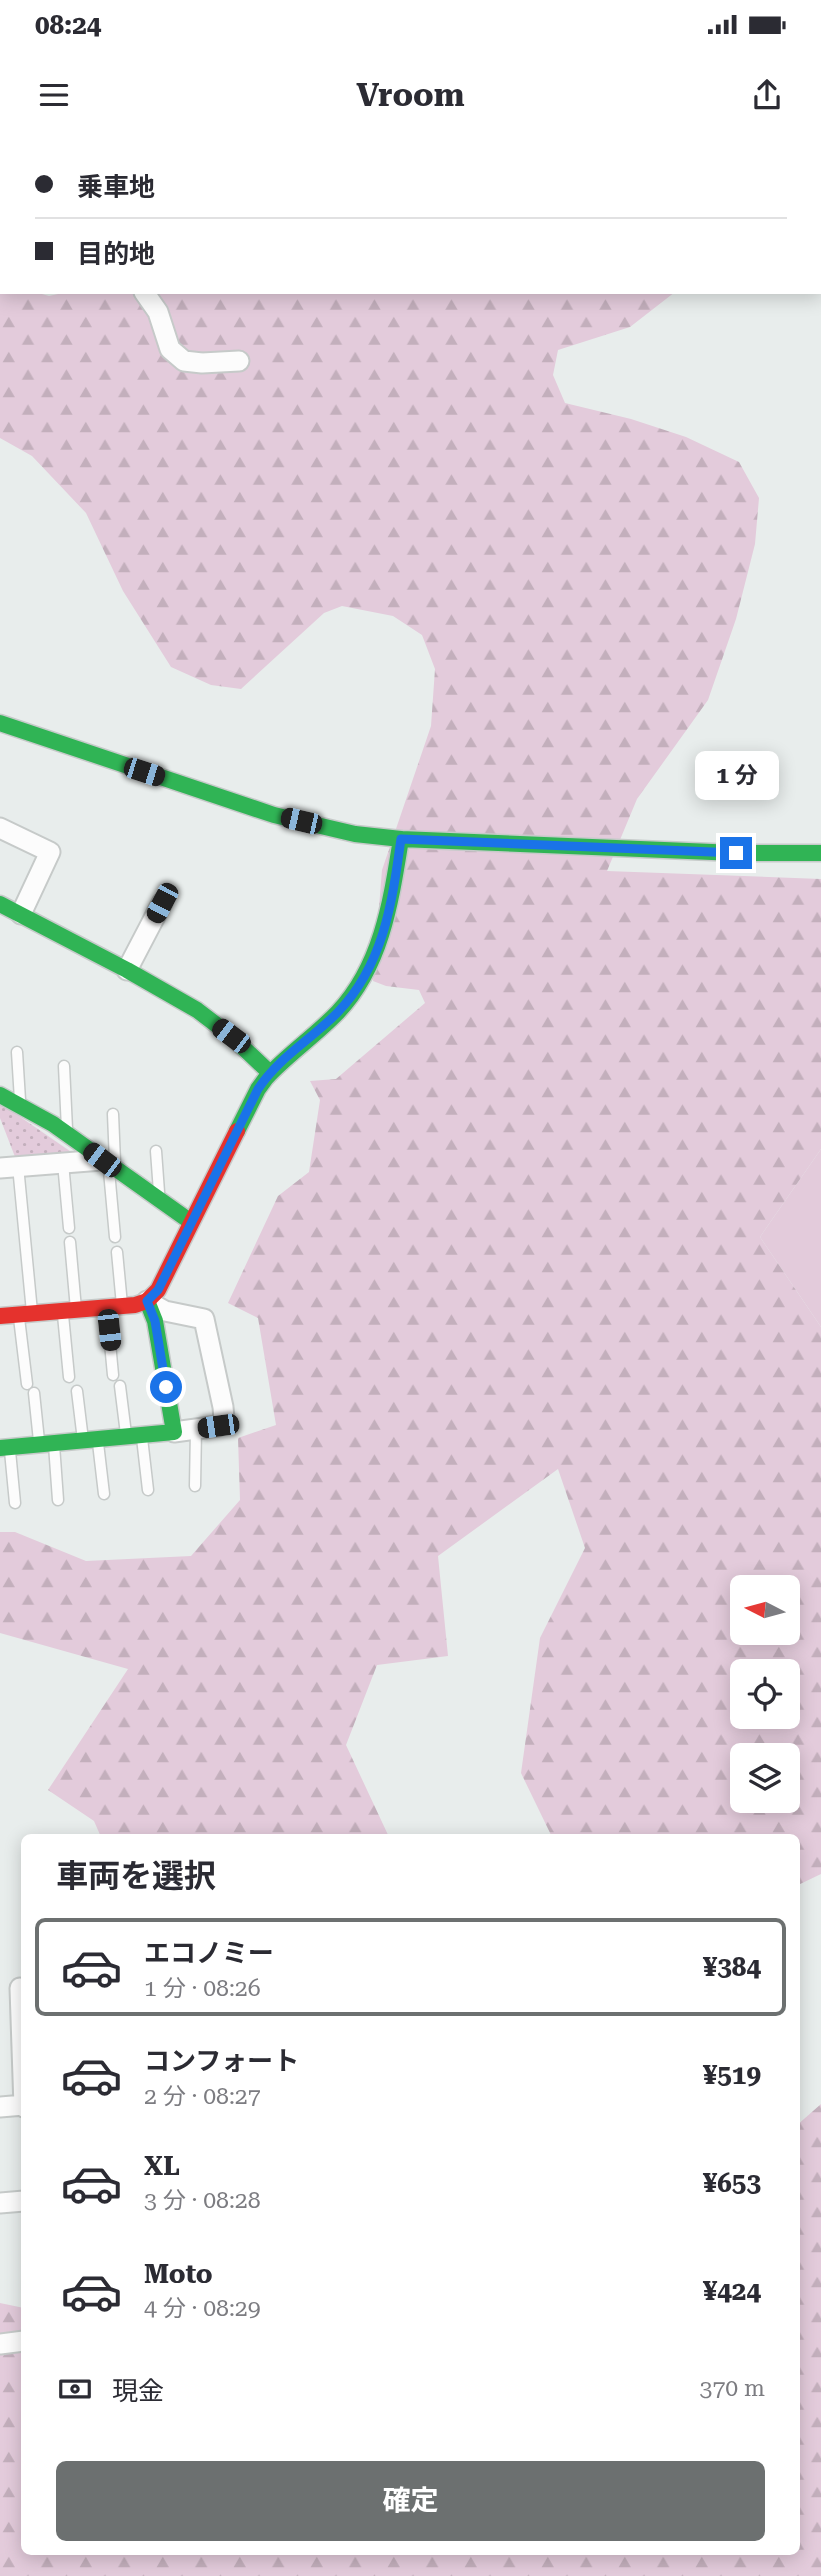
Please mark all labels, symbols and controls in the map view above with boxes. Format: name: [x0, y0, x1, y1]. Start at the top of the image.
text: 08:24: [35, 10, 101, 40]
icon: menu: [35, 76, 73, 114]
text: Vroom: [356, 76, 465, 114]
icon: share: [748, 76, 786, 114]
text: 乗車地: [77, 172, 155, 202]
text: 目的地: [77, 239, 155, 269]
callout: 1 分: [694, 752, 778, 800]
car: [121, 756, 168, 788]
text: 1 分: [716, 762, 758, 789]
car: [279, 806, 324, 836]
route end: [720, 837, 752, 869]
car: [143, 880, 182, 926]
car: [208, 1015, 255, 1057]
car: [79, 1139, 126, 1181]
car: [97, 1308, 122, 1352]
route start: [150, 1371, 182, 1403]
car: [196, 1413, 241, 1439]
north arrow: [730, 1575, 800, 1645]
map controls: [730, 1575, 800, 1813]
button: locate: [730, 1659, 800, 1729]
button: layers: [730, 1743, 800, 1813]
text: 車両を選択: [56, 1857, 216, 1895]
icon: car: [60, 1936, 123, 1999]
text: エコノミー: [144, 1938, 274, 1968]
text: ¥384: [703, 1952, 761, 1982]
text: 1 分 · 08:26: [144, 1975, 261, 2002]
icon: car: [60, 2044, 123, 2107]
text: コンフォート: [144, 2046, 299, 2076]
text: ¥519: [703, 2060, 761, 2090]
text: 2 分 · 08:27: [144, 2083, 261, 2110]
text: XL: [144, 2151, 180, 2181]
icon: car: [60, 2152, 123, 2215]
text: ¥653: [703, 2168, 761, 2198]
text: 3 分 · 08:28: [144, 2187, 261, 2214]
text: Moto: [144, 2259, 213, 2289]
icon: car: [60, 2260, 123, 2323]
text: ¥424: [703, 2276, 761, 2306]
text: 4 分 · 08:29: [144, 2295, 261, 2322]
icon: cash: [56, 2370, 94, 2408]
text: 370 m: [700, 2375, 765, 2402]
text: 現金: [112, 2376, 164, 2406]
button: 確定: [56, 2461, 765, 2541]

